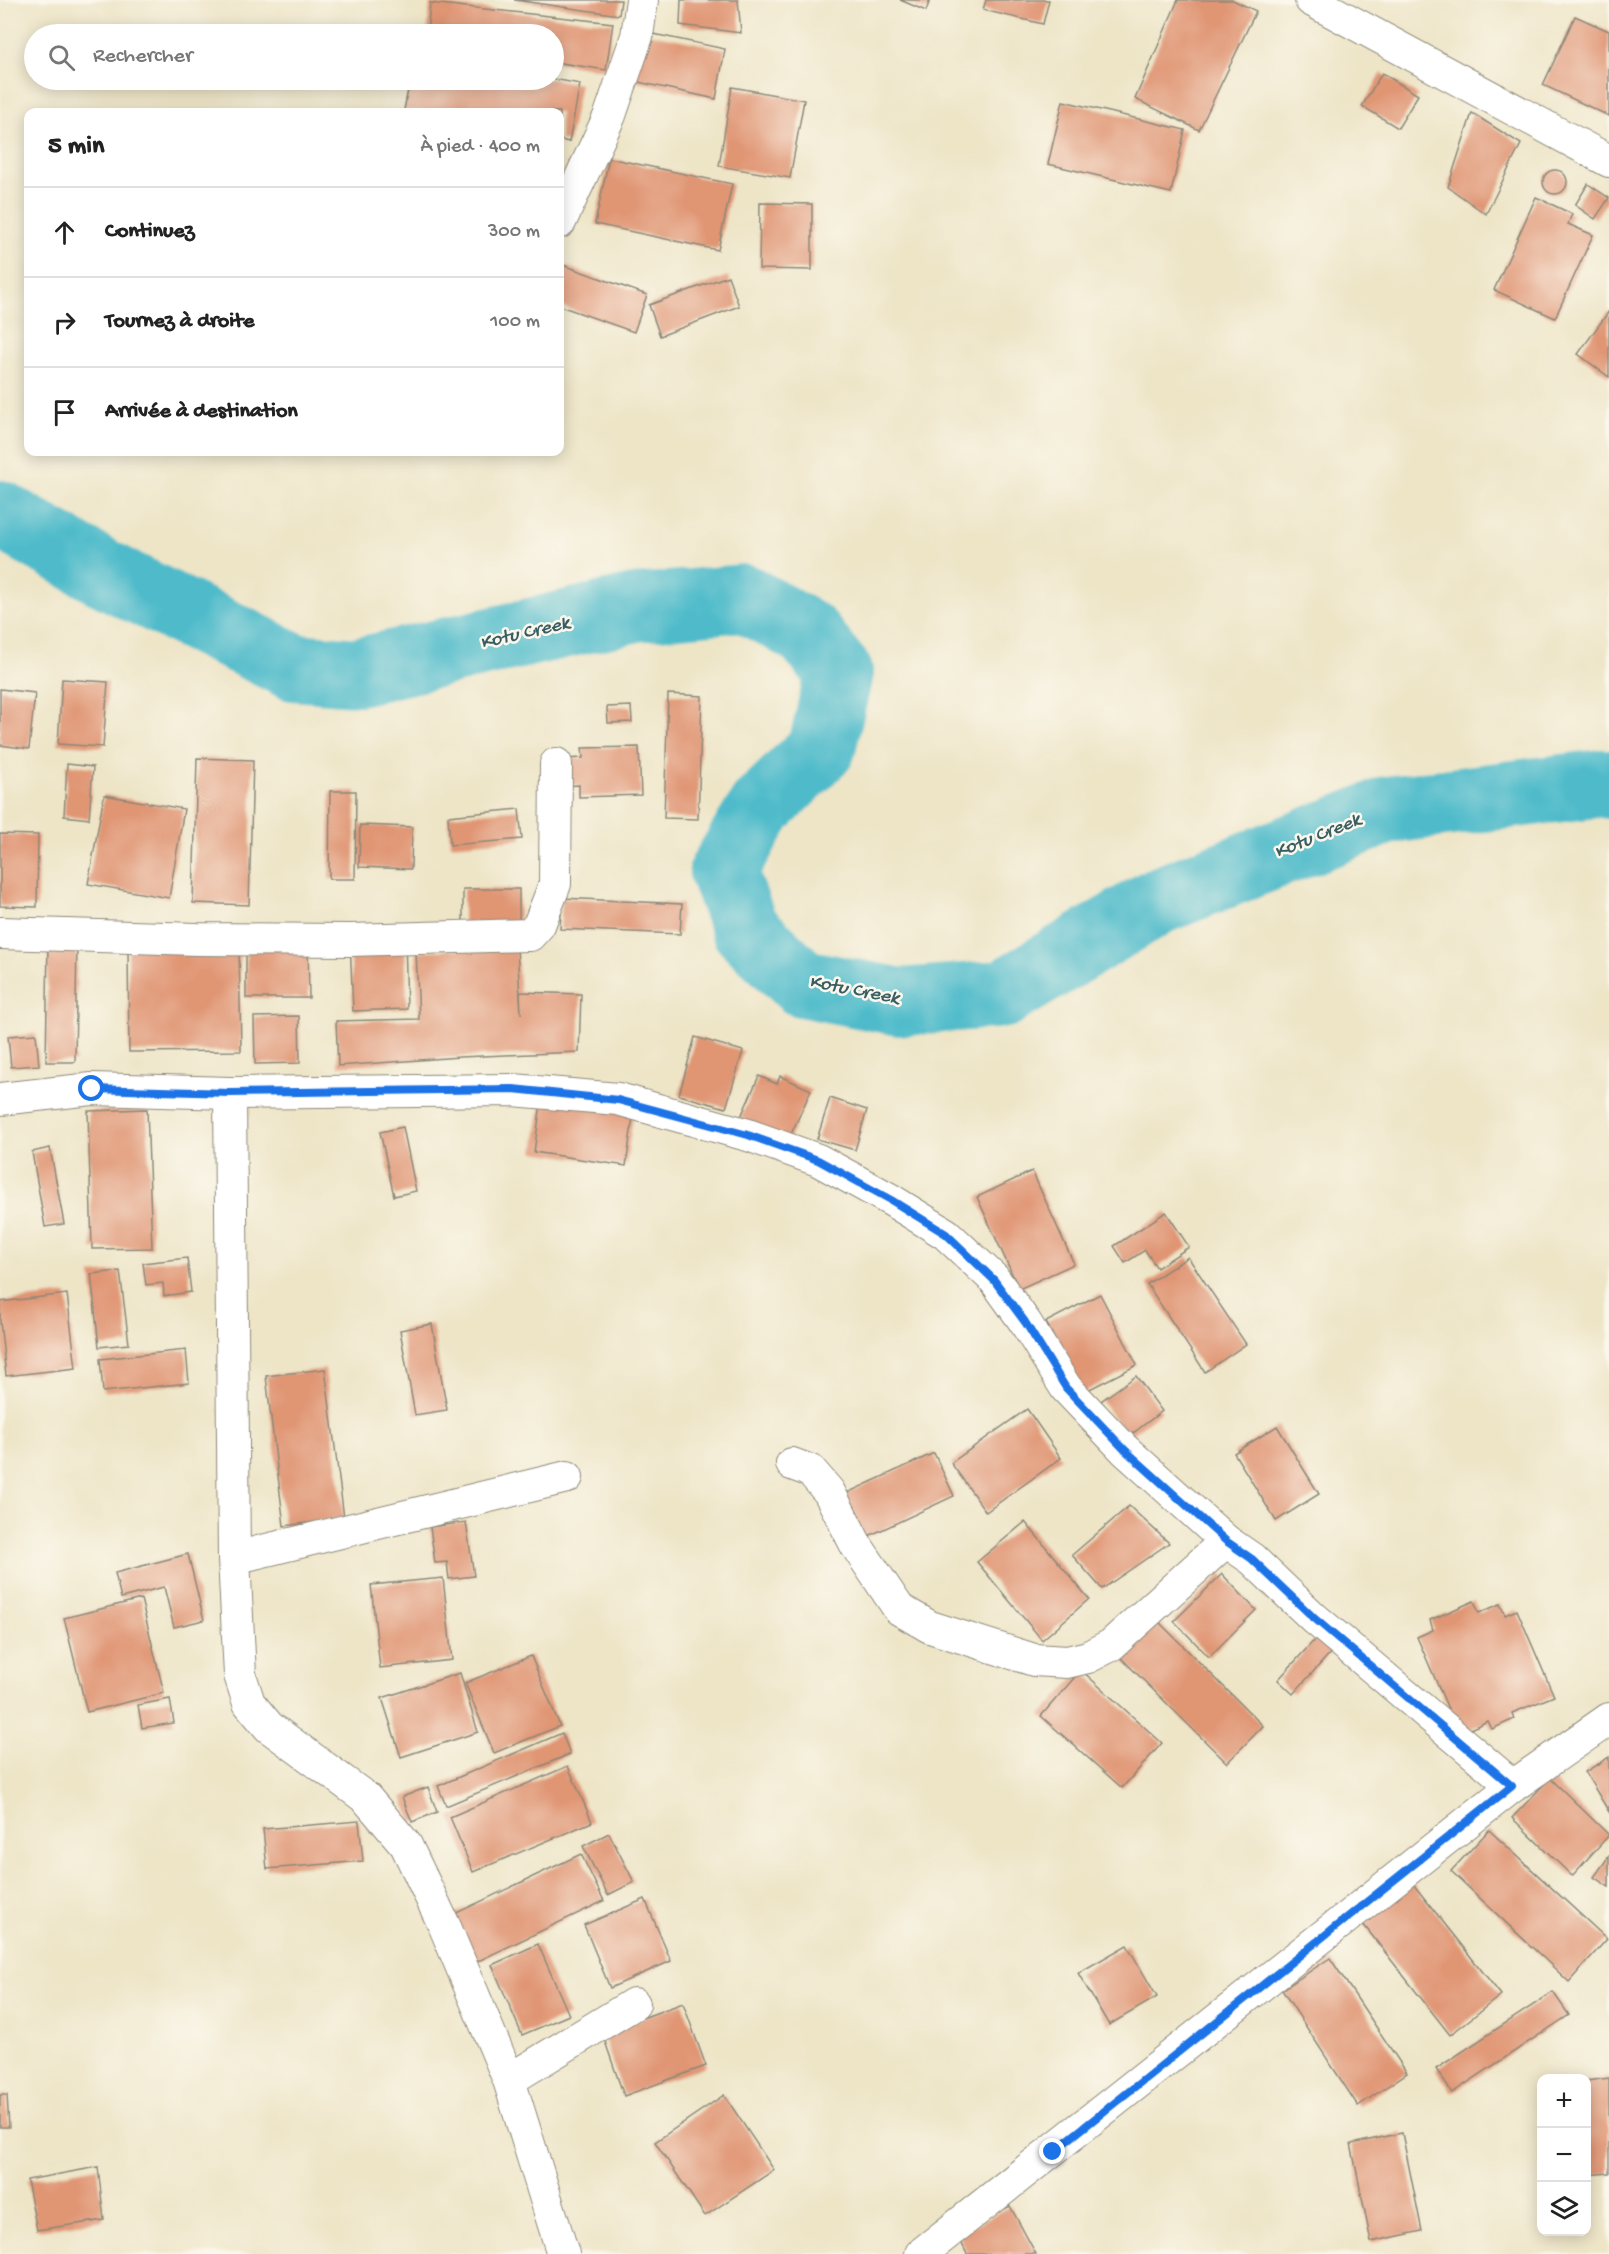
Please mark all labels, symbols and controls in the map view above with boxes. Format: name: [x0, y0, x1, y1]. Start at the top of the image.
search box: [24, 24, 564, 90]
icon: search: [45, 41, 78, 74]
text: Rechercher: [93, 44, 193, 70]
text: 5 min: [48, 132, 104, 163]
text: À pied · 400 m: [420, 136, 540, 159]
icon: ahead: [48, 216, 81, 249]
text: Continuez: [105, 219, 194, 245]
text: 300 m: [488, 221, 540, 244]
icon: right: [48, 306, 81, 339]
text: Tournez à droite: [105, 309, 254, 335]
text: 100 m: [490, 311, 540, 334]
icon: arrive: [48, 396, 81, 429]
text: Arrivée à destination: [105, 399, 298, 425]
water label: Kotu Creek: [478, 612, 574, 655]
water label: Kotu Creek: [1271, 808, 1366, 865]
water label: Kotu Creek: [807, 971, 903, 1011]
route start: [78, 1075, 104, 1101]
map controls: [1537, 2074, 1591, 2236]
button: +: [1537, 2074, 1591, 2128]
button: −: [1537, 2128, 1591, 2182]
route end: [1039, 2138, 1065, 2164]
button: layers: [1537, 2182, 1591, 2236]

